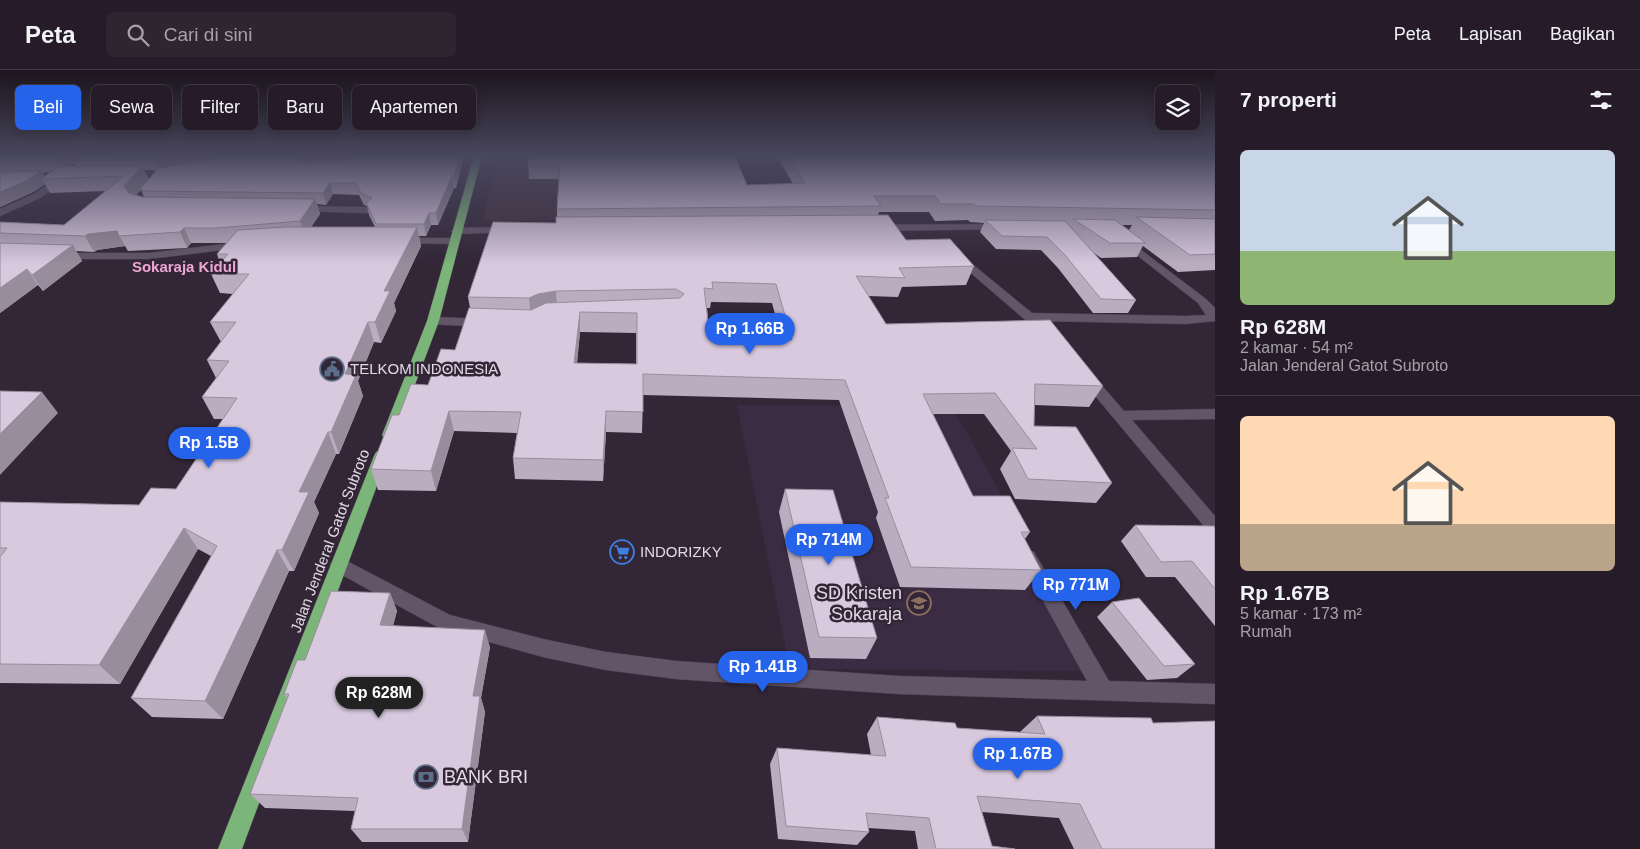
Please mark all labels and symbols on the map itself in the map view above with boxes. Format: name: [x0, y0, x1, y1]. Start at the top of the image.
district label: Sokaraja Kidul: [132, 258, 236, 275]
pin: Rp 1.66B: [698, 312, 802, 355]
public building icon: TELKOM INDONESIA: [319, 356, 345, 382]
place label: TELKOM INDONESIA: [350, 360, 498, 377]
pin: Rp 1.5B: [163, 426, 255, 469]
street label: Jalan Jenderal Gatot Subroto: [287, 447, 372, 635]
pin: Rp 714M: [783, 524, 875, 566]
supermarket icon: INDORIZKY: [609, 539, 635, 565]
place label: INDORIZKY: [640, 543, 722, 560]
pin: Rp 771M: [1030, 568, 1122, 611]
place label: SD Kristen Sokaraja: [816, 583, 903, 624]
school or university icon: SD Kristen Sokaraja: [906, 590, 932, 616]
pin: Rp 1.41B: [711, 650, 815, 693]
pin: Rp 628M: [333, 676, 425, 719]
pin: Rp 1.67B: [966, 738, 1070, 780]
bank icon: BANK BRI: [413, 764, 439, 790]
place label: BANK BRI: [444, 767, 528, 787]

